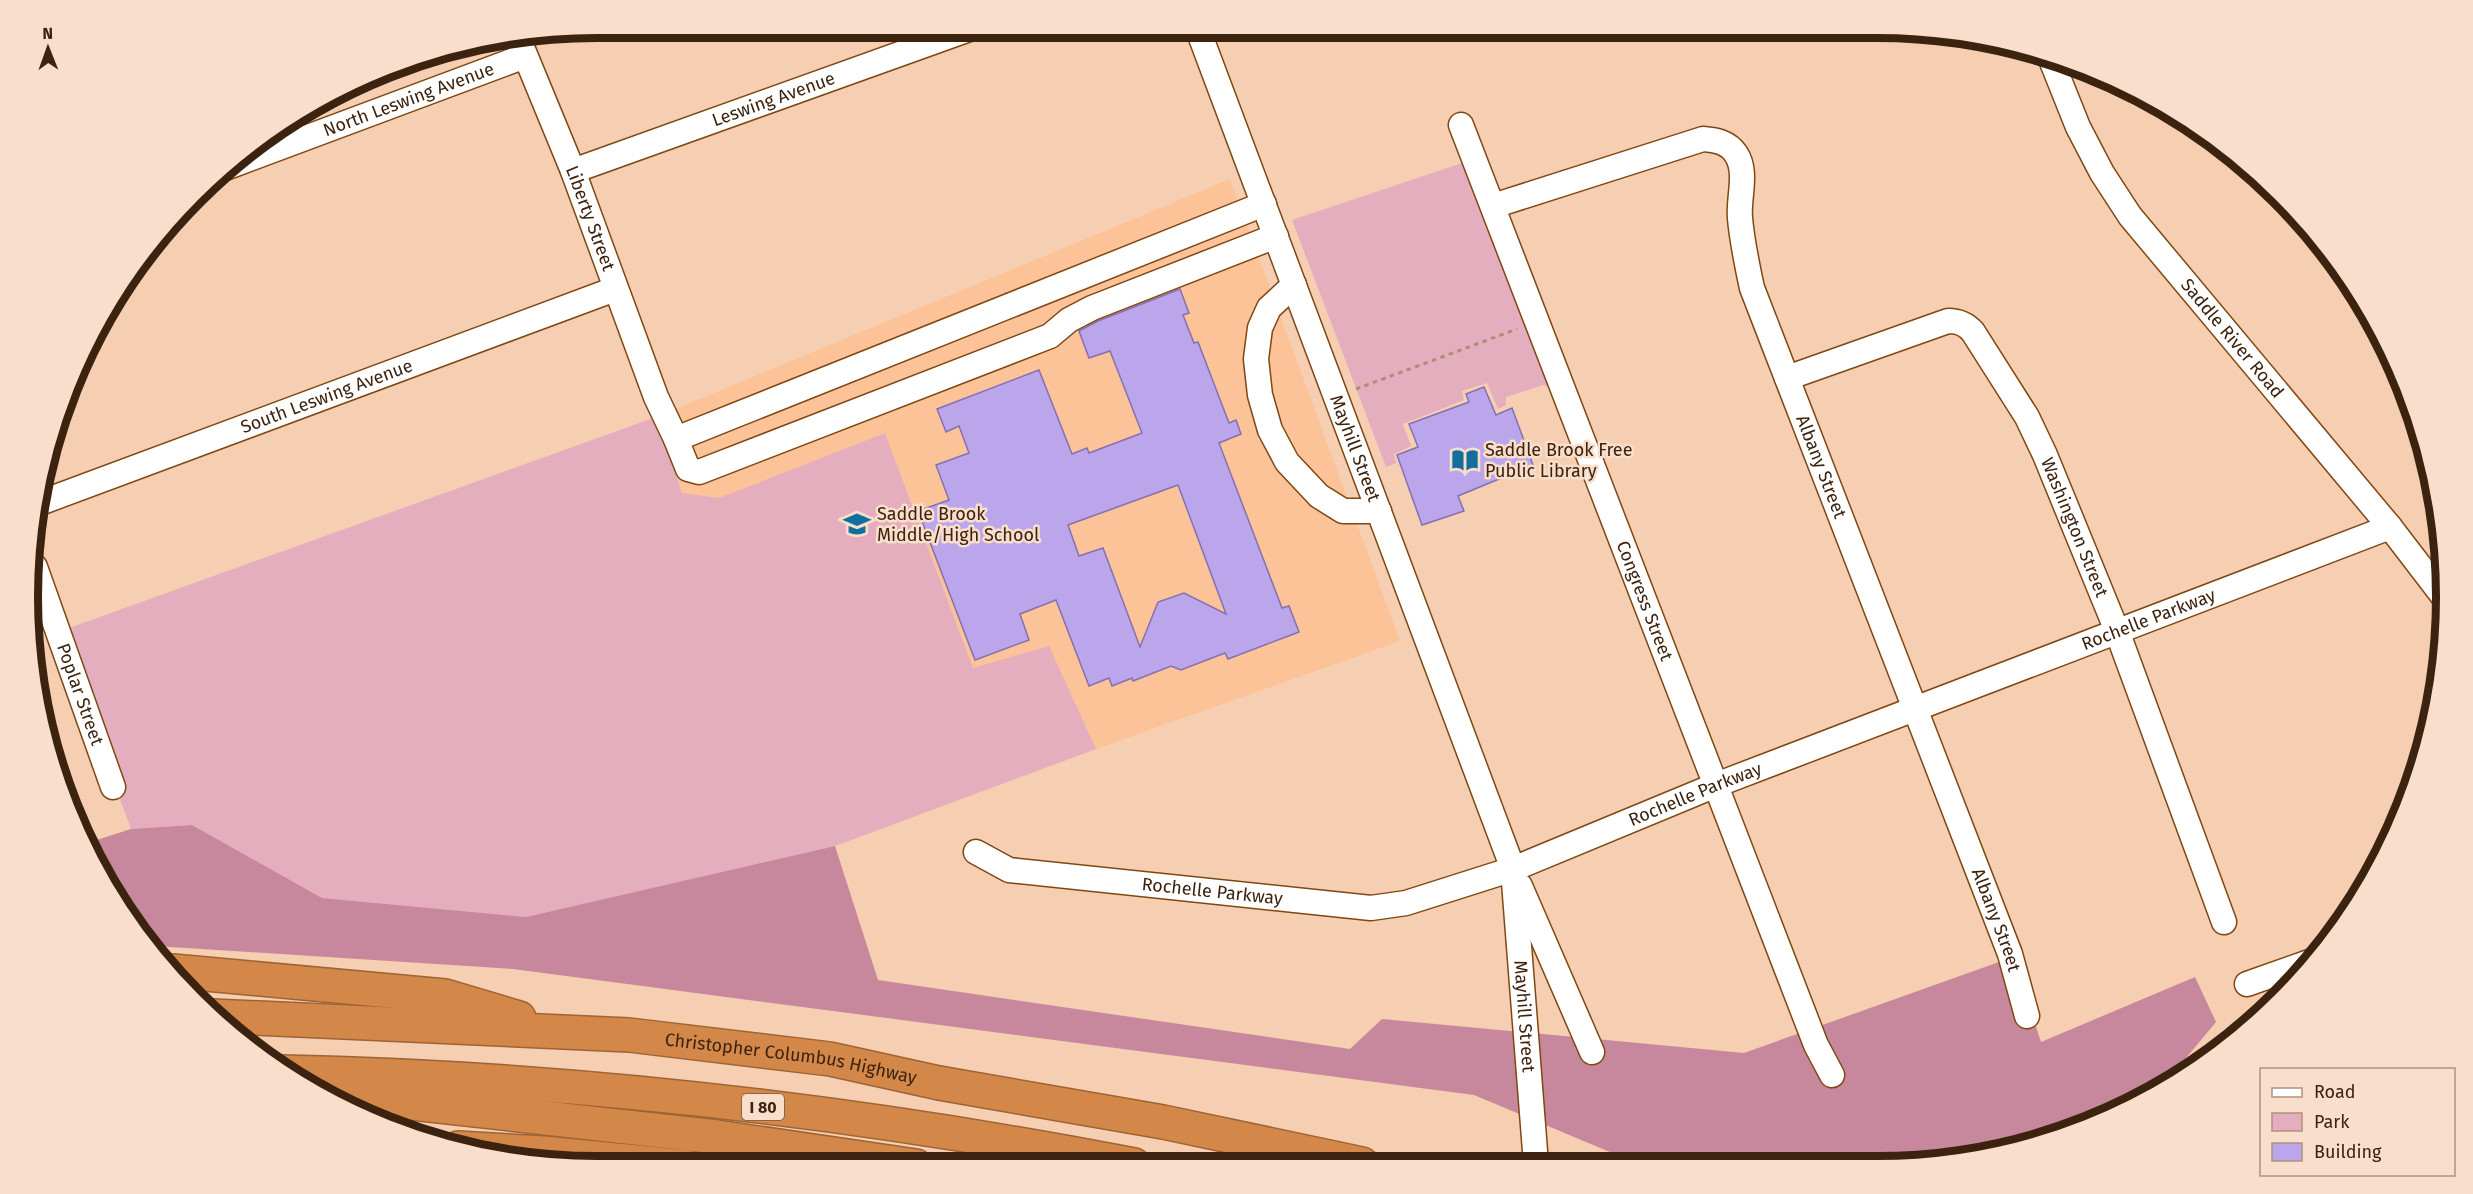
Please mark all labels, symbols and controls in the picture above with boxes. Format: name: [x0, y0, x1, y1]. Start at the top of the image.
north arrow: [18, 18, 78, 78]
text: N: [42, 24, 53, 43]
street label: North Leswing Avenue: [320, 58, 497, 141]
street label: Leswing Avenue: [709, 67, 838, 131]
street label: Liberty Street: [561, 162, 620, 274]
street label: Saddle River Road: [2176, 274, 2288, 402]
street label: South Leswing Avenue: [238, 354, 416, 438]
street label: Mayhill Street: [1325, 392, 1385, 505]
street label: Albany Street: [1791, 412, 1851, 522]
place label: Saddle Brook Free Public Library: [1485, 439, 1633, 482]
library icon: Saddle Brook Free Public Library: [1450, 445, 1480, 475]
street label: Washington Street: [2036, 454, 2113, 601]
place label: Saddle Brook Middle/High School: [877, 503, 1039, 546]
school or university icon: Saddle Brook Middle/High School: [842, 509, 872, 539]
street label: Congress Street: [1612, 538, 1678, 664]
street label: Rochelle Parkway: [2078, 584, 2219, 655]
street label: Poplar Street: [52, 640, 108, 749]
street label: Rochelle Parkway: [1625, 758, 1765, 831]
street label: Albany Street: [1967, 865, 2025, 975]
street label: Rochelle Parkway: [1141, 873, 1284, 910]
street label: Mayhill Street: [1509, 959, 1540, 1074]
street label: Christopher Columbus Highway: [664, 1028, 919, 1089]
legend: [2260, 1068, 2455, 1176]
text: Road: [2314, 1081, 2356, 1103]
road number: I 80: [742, 1094, 784, 1120]
text: Park: [2314, 1111, 2350, 1133]
text: Building: [2314, 1141, 2382, 1163]

